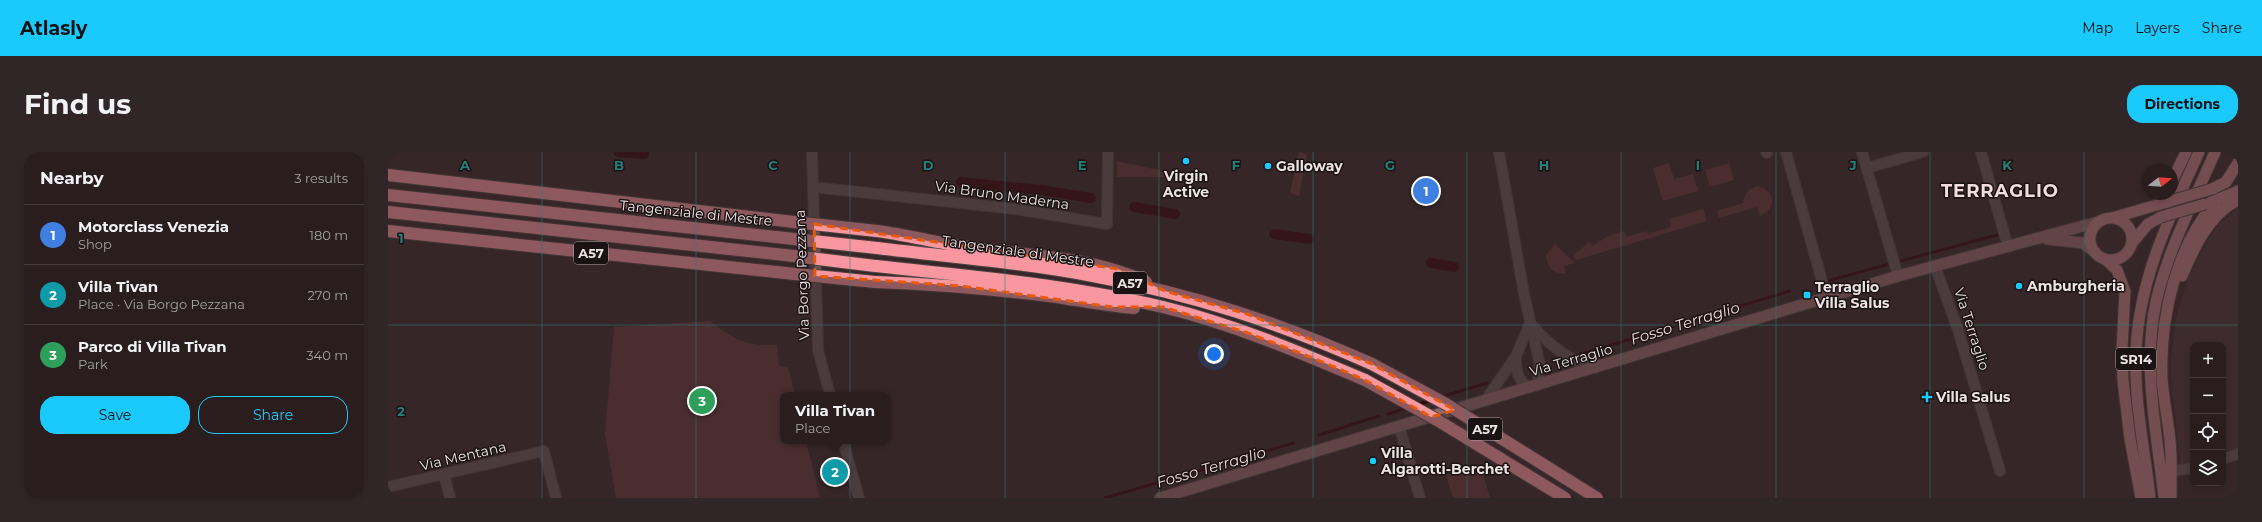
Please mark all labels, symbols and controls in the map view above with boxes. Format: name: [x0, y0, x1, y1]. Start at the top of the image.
text: Atlasly: [20, 17, 87, 40]
text: Map: [2082, 19, 2113, 37]
text: Layers: [2135, 19, 2180, 37]
text: Share: [2202, 19, 2242, 37]
button: Directions: [2127, 85, 2238, 123]
text: Find us: [24, 87, 131, 121]
marker: Virgin Active: [1181, 156, 1191, 166]
text: A: [459, 157, 471, 173]
text: B: [614, 157, 624, 173]
text: C: [768, 157, 778, 173]
text: D: [923, 157, 934, 173]
text: E: [1078, 157, 1087, 173]
text: F: [1232, 157, 1240, 173]
place label: Galloway: [1276, 157, 1343, 175]
text: G: [1385, 157, 1395, 173]
text: H: [1539, 157, 1549, 173]
text: I: [1696, 157, 1700, 173]
text: J: [1848, 157, 1857, 173]
text: K: [2002, 157, 2012, 173]
marker: Galloway: [1263, 161, 1273, 171]
north arrow: [2142, 164, 2178, 200]
place label: Virgin Active: [1162, 167, 1209, 201]
text: Nearby: [40, 168, 104, 188]
text: 3 results: [294, 170, 348, 186]
pin: 1: [1413, 176, 1439, 206]
street label: Via Bruno Maderna: [934, 177, 1070, 213]
district label: TERRAGLIO: [1941, 180, 2059, 202]
street label: Tangenziale di Mestre: [619, 196, 773, 230]
street label: Via Borgo Pezzana: [791, 209, 813, 341]
text: Motorclass Venezia: [78, 217, 229, 236]
text: 1: [50, 227, 56, 243]
text: 180 m: [309, 227, 348, 243]
text: 1: [398, 230, 404, 246]
street label: Tangenziale di Mestre: [941, 231, 1095, 271]
text: Shop: [78, 236, 112, 252]
road number: A57: [574, 242, 608, 264]
road number: A57: [1113, 272, 1147, 294]
text: Villa Tivan: [78, 277, 158, 296]
place label: Amburgheria: [2026, 277, 2125, 295]
place label: Terraglio Villa Salus: [1814, 278, 1890, 312]
marker: Amburgheria: [2014, 281, 2024, 291]
street label: Via Terraglio: [1950, 285, 1994, 373]
text: 2: [49, 287, 57, 303]
text: 270 m: [307, 287, 348, 303]
marker: Terraglio Villa Salus: [1802, 290, 1812, 300]
text: Place · Via Borgo Pezzana: [78, 296, 245, 312]
water label: Fosso Terraglio: [1628, 297, 1742, 349]
text: Parco di Villa Tivan: [78, 337, 227, 356]
street label: Via Terraglio: [1527, 339, 1615, 380]
map controls: [2190, 342, 2226, 486]
button: +: [2190, 342, 2226, 378]
your location: [1204, 344, 1224, 364]
text: 3: [49, 347, 57, 363]
text: 340 m: [306, 347, 348, 363]
road number: SR14: [2116, 348, 2156, 370]
text: Park: [78, 356, 108, 372]
button: −: [2190, 378, 2226, 414]
pin: 3: [689, 386, 715, 416]
place label: Villa Salus: [1935, 388, 2011, 406]
marker: Villa Salus: [1921, 391, 1933, 403]
popup: [780, 392, 890, 444]
button: Save: [40, 396, 190, 434]
button: Share: [198, 396, 348, 434]
text: Villa Tivan: [795, 401, 875, 420]
text: 2: [397, 403, 405, 419]
button: locate: [2190, 414, 2226, 450]
road number: A57: [1468, 418, 1502, 440]
text: Place: [795, 420, 830, 436]
street label: Via Mentana: [418, 437, 508, 475]
water label: Fosso Terraglio: [1154, 442, 1268, 492]
place label: Villa Algarotti-Berchet: [1380, 444, 1509, 478]
button: layers: [2190, 450, 2226, 486]
marker: Villa Algarotti-Berchet: [1368, 456, 1378, 466]
pin: 2: [822, 457, 848, 487]

